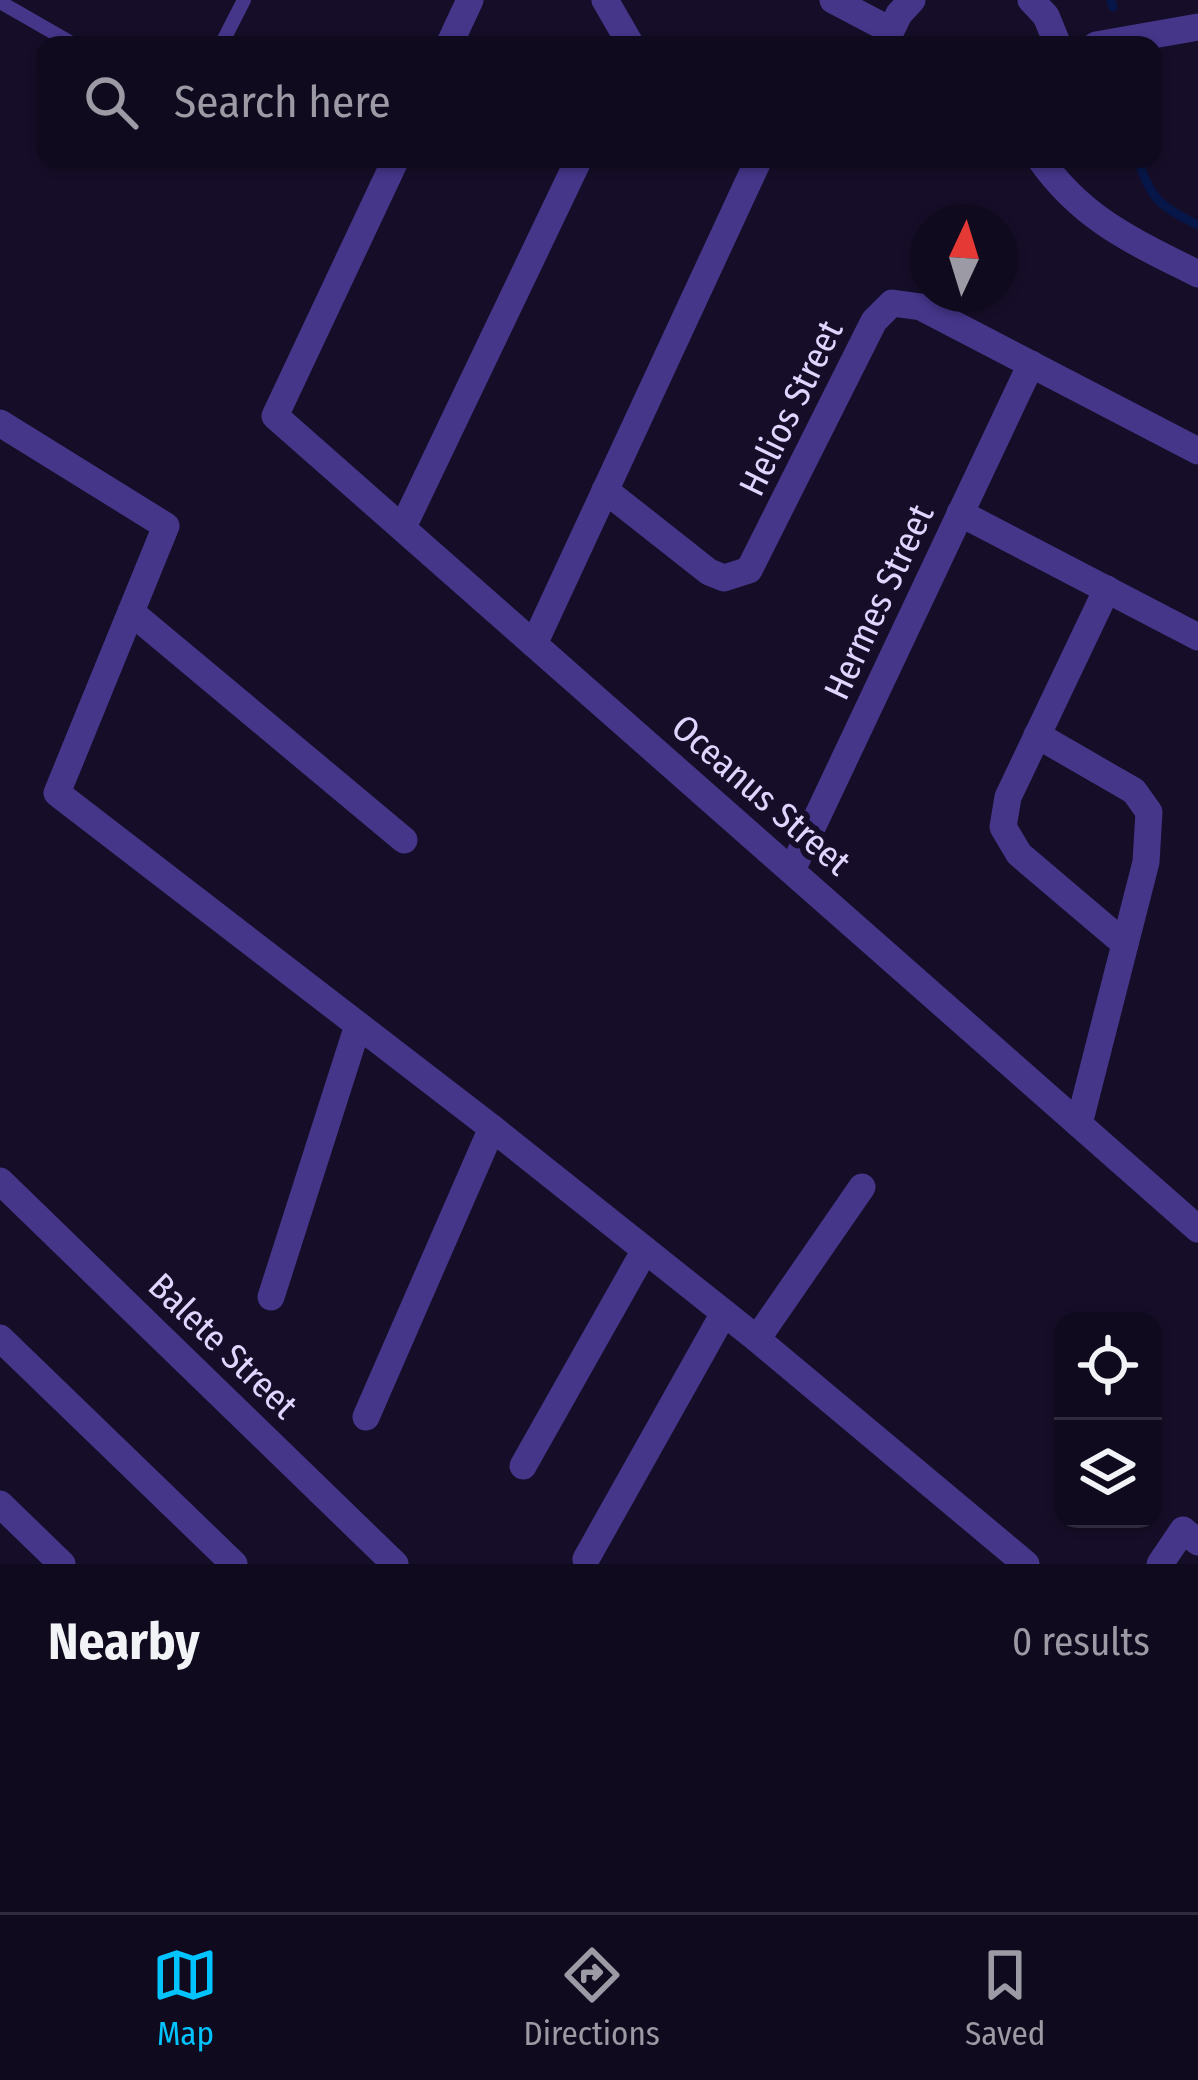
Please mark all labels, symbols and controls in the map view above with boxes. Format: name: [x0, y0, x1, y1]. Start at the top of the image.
search box: [36, 36, 1162, 168]
icon: search: [78, 69, 144, 135]
text: Search here: [174, 75, 391, 129]
north arrow: [910, 204, 1018, 312]
street label: Helios Street: [730, 313, 852, 503]
street label: Hermes Street: [815, 497, 943, 706]
street label: Oceanus Street: [663, 705, 860, 885]
street label: Balete Street: [139, 1264, 307, 1428]
map controls: [1054, 1312, 1162, 1528]
button: locate: [1054, 1312, 1162, 1420]
button: layers: [1054, 1420, 1162, 1528]
text: Nearby: [48, 1611, 200, 1673]
text: 0 results: [1012, 1619, 1150, 1665]
tab: Map: [152, 1942, 218, 2054]
tab: Directions: [523, 1942, 660, 2054]
tab: Saved: [965, 1942, 1045, 2054]

